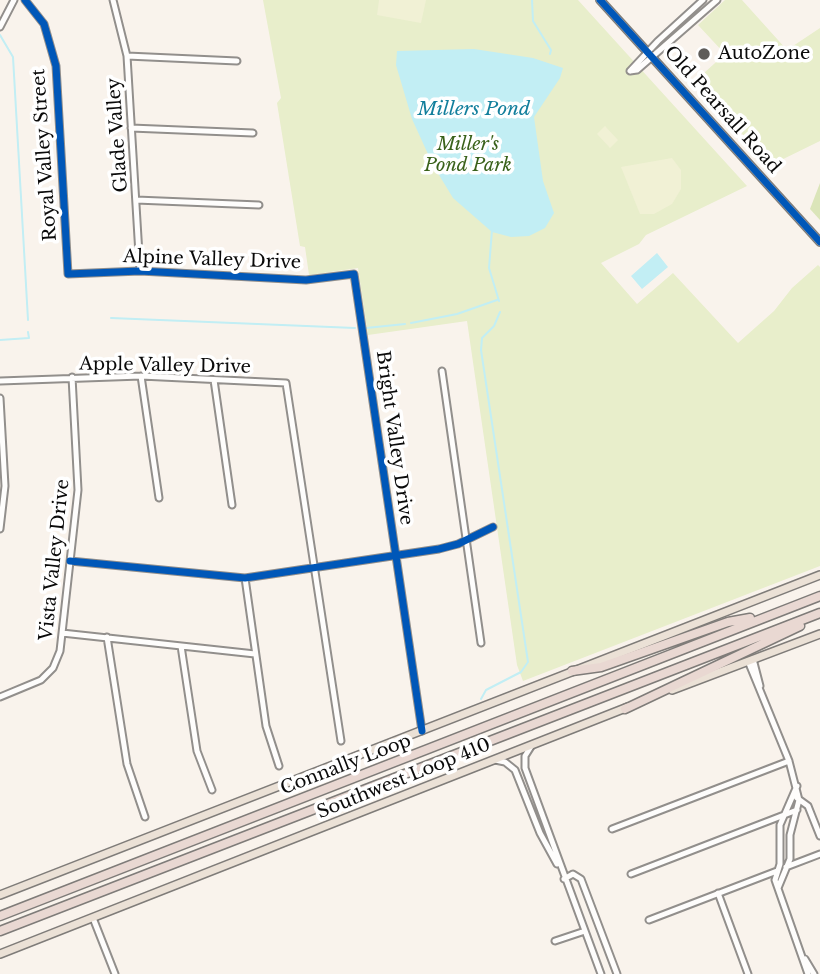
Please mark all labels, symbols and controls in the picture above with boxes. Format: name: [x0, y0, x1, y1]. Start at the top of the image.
street label: Old Pearsall Road: [659, 42, 785, 178]
place label: AutoZone: [718, 43, 810, 65]
marker: AutoZone: [696, 46, 712, 62]
street label: Royal Valley Street: [28, 68, 62, 242]
street label: Glade Valley: [103, 77, 133, 193]
water label: Millers Pond: [418, 99, 530, 121]
park label: Miller's Pond Park: [424, 134, 512, 176]
street label: Alpine Valley Drive: [123, 246, 301, 274]
street label: Bright Valley Drive: [371, 349, 417, 527]
street label: Apple Valley Drive: [79, 354, 251, 378]
street label: Vista Valley Drive: [36, 478, 74, 642]
street label: Connally Loop: [278, 730, 414, 800]
street label: Southwest Loop 410: [314, 734, 494, 824]

